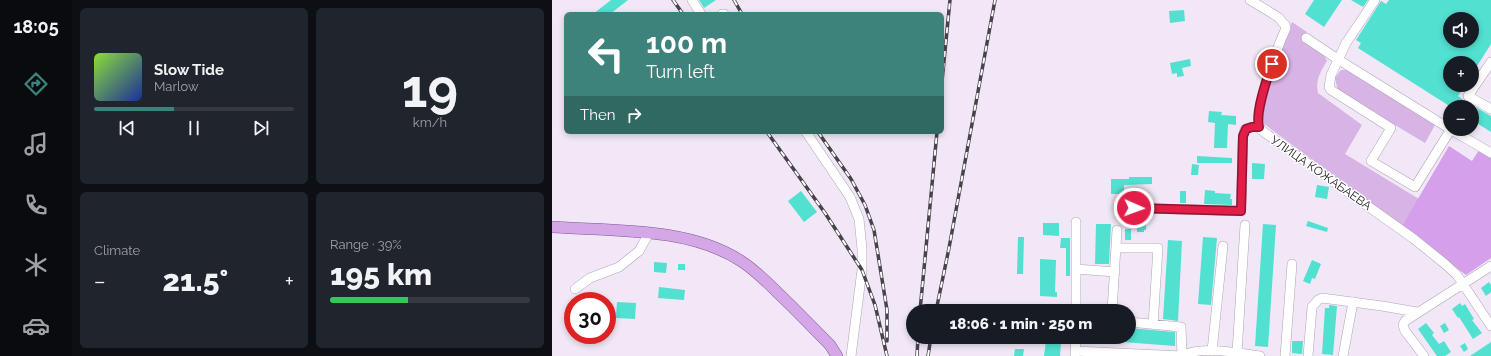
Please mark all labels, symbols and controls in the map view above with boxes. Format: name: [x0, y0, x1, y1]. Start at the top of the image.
map controls: [1443, 12, 1479, 136]
button: sound: [1443, 12, 1479, 48]
text: 18:05: [13, 16, 59, 37]
text: 100 m: [646, 27, 727, 60]
icon: left: [580, 28, 632, 80]
pin: [1255, 47, 1289, 81]
icon: arrive: [1261, 53, 1283, 75]
button: +: [1443, 56, 1479, 92]
text: 19: [402, 58, 458, 119]
text: Slow Tide: [154, 61, 224, 79]
text: Turn left: [646, 61, 715, 82]
icon: directions: [22, 70, 50, 98]
text: Marlow: [154, 79, 199, 94]
button: −: [1443, 100, 1479, 136]
icon: right: [623, 104, 645, 126]
text: Then: [580, 106, 615, 124]
text: km/h: [413, 115, 447, 130]
icon: previous: [116, 117, 138, 139]
icon: pause: [183, 117, 205, 139]
icon: next: [250, 117, 272, 139]
icon: music: [22, 130, 50, 158]
street label: УЛИЦА КОЖАБАЕВА: [1268, 133, 1374, 213]
position arrow: [1113, 187, 1155, 229]
icon: phone: [22, 191, 50, 219]
text: Range · 39%: [330, 237, 402, 252]
text: Climate: [94, 243, 140, 258]
icon: climate: [22, 251, 50, 279]
text: 195 km: [330, 257, 432, 292]
text: 21.5°: [163, 263, 228, 298]
text: −: [94, 268, 106, 294]
text: +: [285, 268, 294, 294]
speed limit sign: 30: [564, 292, 616, 344]
icon: car: [22, 312, 50, 340]
text: 18:06 · 1 min · 250 m: [950, 315, 1092, 333]

